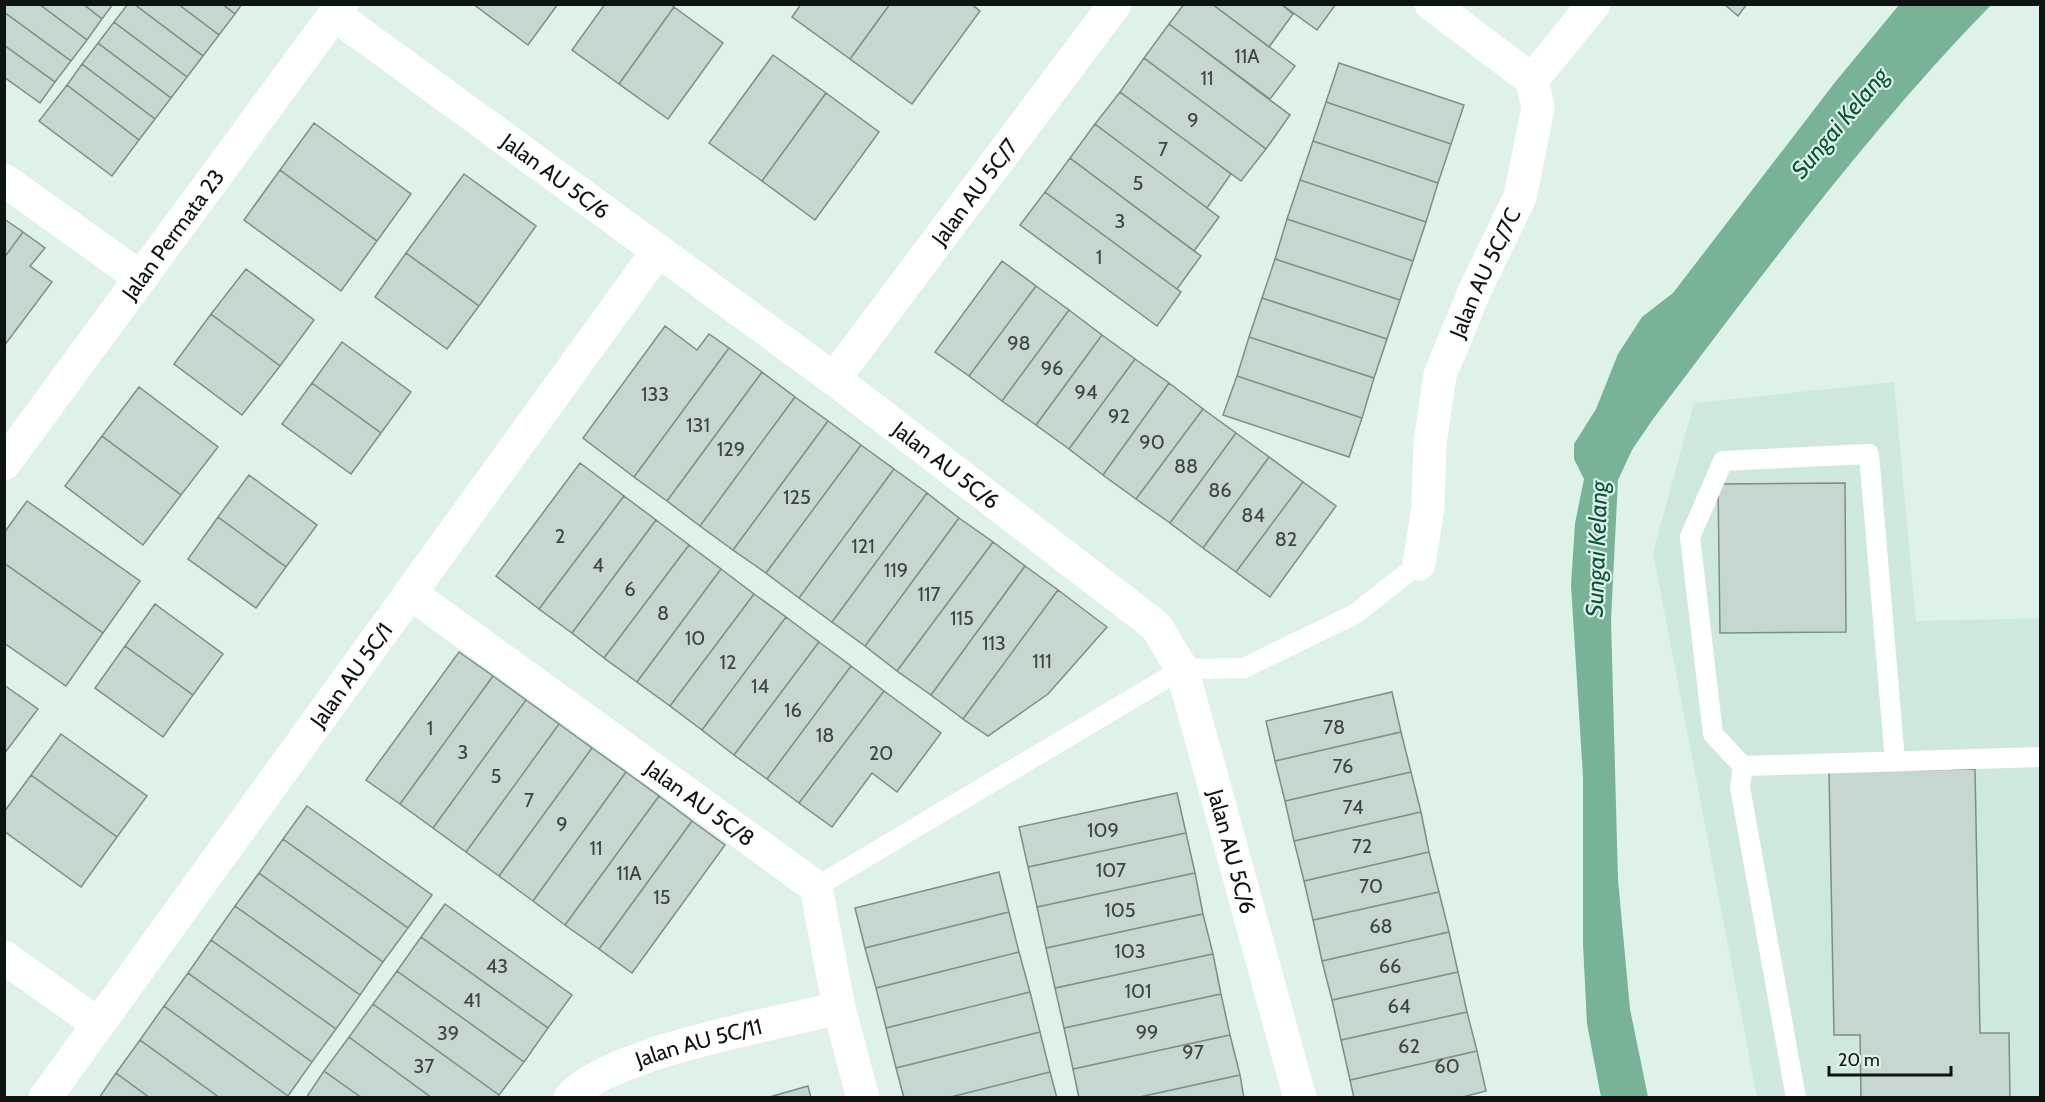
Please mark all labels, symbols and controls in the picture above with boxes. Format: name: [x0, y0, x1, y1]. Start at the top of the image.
house number: 11A: [1234, 44, 1260, 68]
water label: Sungai Kelang: [1785, 60, 1895, 184]
house number: 11: [1200, 66, 1214, 90]
house number: 9: [1187, 108, 1199, 132]
street label: Jalan AU 5C/6: [495, 127, 615, 225]
street label: Jalan AU 5C/7: [925, 133, 1024, 252]
house number: 7: [1158, 137, 1168, 161]
street label: Jalan Permata 23: [116, 164, 230, 306]
house number: 5: [1133, 171, 1143, 195]
street label: Jalan AU 5C/7C: [1443, 204, 1527, 343]
house number: 3: [1115, 209, 1125, 233]
house number: 1: [1096, 245, 1102, 269]
house number: 98: [1007, 331, 1031, 355]
house number: 96: [1041, 356, 1063, 380]
house number: 94: [1075, 380, 1098, 404]
house number: 133: [641, 382, 669, 406]
house number: 92: [1108, 404, 1130, 428]
house number: 131: [686, 413, 710, 437]
street label: Jalan AU 5C/6: [886, 415, 1005, 515]
house number: 90: [1139, 430, 1165, 454]
house number: 129: [717, 437, 745, 461]
house number: 88: [1174, 454, 1198, 478]
house number: 86: [1208, 478, 1232, 502]
water label: Sungai Kelang: [1580, 479, 1613, 618]
house number: 125: [783, 485, 811, 509]
house number: 84: [1241, 503, 1265, 527]
house number: 2: [555, 524, 565, 548]
house number: 82: [1275, 527, 1297, 551]
house number: 121: [851, 534, 875, 558]
house number: 4: [592, 553, 604, 577]
house number: 119: [884, 558, 908, 582]
house number: 6: [624, 577, 636, 601]
house number: 117: [917, 582, 941, 606]
house number: 8: [657, 601, 669, 625]
house number: 115: [950, 606, 974, 630]
street label: Jalan AU 5C/1: [304, 618, 398, 734]
house number: 10: [685, 626, 705, 650]
house number: 113: [982, 631, 1006, 655]
house number: 111: [1032, 649, 1052, 673]
house number: 12: [720, 650, 737, 674]
house number: 14: [751, 674, 769, 698]
house number: 16: [784, 698, 802, 722]
house number: 78: [1323, 715, 1345, 739]
house number: 1: [427, 716, 433, 740]
house number: 18: [816, 723, 834, 747]
house number: 3: [458, 740, 468, 764]
house number: 20: [869, 741, 893, 765]
street label: Jalan AU 5C/8: [639, 754, 760, 852]
house number: 76: [1333, 754, 1353, 778]
house number: 5: [491, 764, 501, 788]
street label: Jalan AU 5C/6: [1202, 786, 1262, 917]
house number: 7: [524, 788, 534, 812]
house number: 74: [1343, 795, 1364, 819]
house number: 9: [556, 812, 568, 836]
house number: 109: [1087, 818, 1119, 842]
house number: 72: [1352, 834, 1372, 858]
house number: 11: [589, 836, 603, 860]
house number: 107: [1096, 858, 1126, 882]
house number: 11A: [616, 861, 642, 885]
house number: 70: [1359, 874, 1383, 898]
house number: 15: [653, 885, 671, 909]
house number: 105: [1104, 898, 1136, 922]
house number: 68: [1369, 914, 1393, 938]
house number: 103: [1114, 939, 1146, 963]
house number: 43: [486, 954, 508, 978]
house number: 66: [1379, 954, 1401, 978]
house number: 101: [1125, 979, 1152, 1003]
house number: 41: [463, 988, 481, 1012]
house number: 64: [1388, 994, 1411, 1018]
street label: Jalan AU 5C/11: [631, 1013, 765, 1074]
house number: 99: [1136, 1020, 1158, 1044]
house number: 39: [437, 1021, 459, 1045]
house number: 62: [1398, 1034, 1420, 1058]
scale bar: [1829, 1039, 1950, 1077]
house number: 97: [1182, 1040, 1204, 1064]
text: 20 m: [1838, 1049, 1880, 1071]
house number: 37: [414, 1054, 434, 1078]
house number: 60: [1434, 1054, 1460, 1078]

